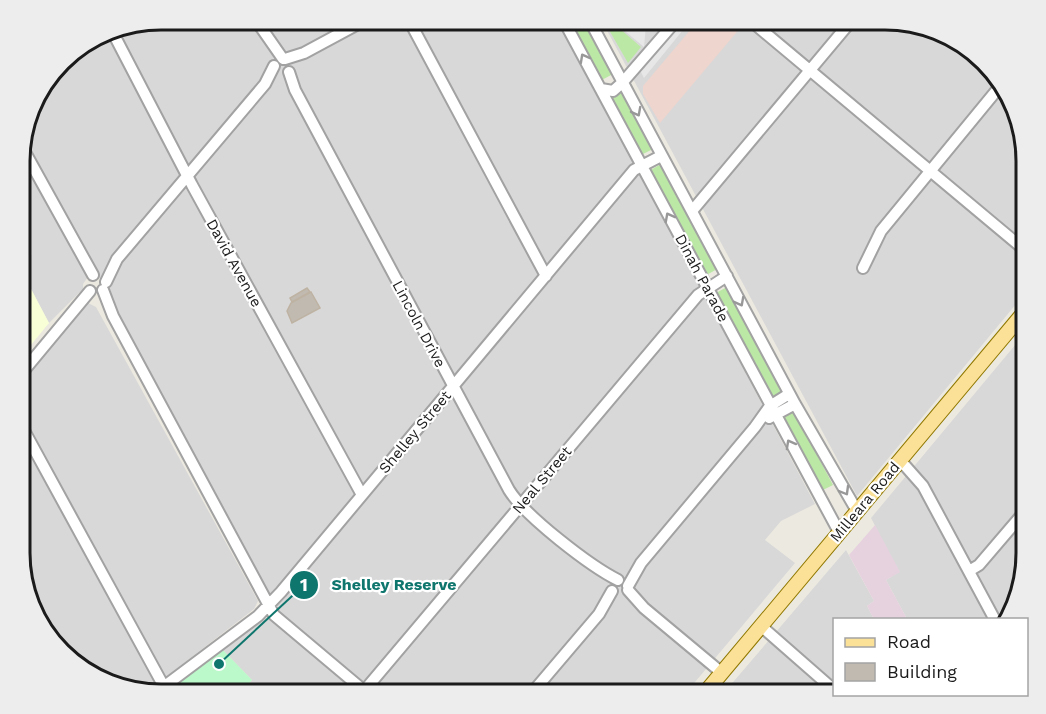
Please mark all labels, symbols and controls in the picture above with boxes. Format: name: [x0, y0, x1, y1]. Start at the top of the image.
one-way arrow: [580, 53, 591, 64]
one-way arrow: [630, 106, 641, 116]
one-way arrow: [665, 212, 676, 223]
street label: David Avenue: [202, 216, 266, 310]
street label: Dinah Parade: [671, 231, 733, 325]
street label: Lincoln Drive: [389, 277, 449, 371]
one-way arrow: [733, 295, 744, 306]
street label: Shelley Street: [375, 386, 455, 477]
one-way arrow: [786, 440, 797, 450]
street label: Neal Street: [509, 442, 576, 517]
street label: Milleara Road: [826, 458, 904, 546]
one-way arrow: [838, 485, 849, 495]
callout: Shelley Reserve: [289, 568, 469, 602]
text: 1: [300, 574, 308, 595]
text: Shelley Reserve: [331, 575, 457, 594]
legend: [833, 618, 1028, 696]
text: Road: [887, 631, 931, 652]
text: Building: [887, 661, 957, 682]

